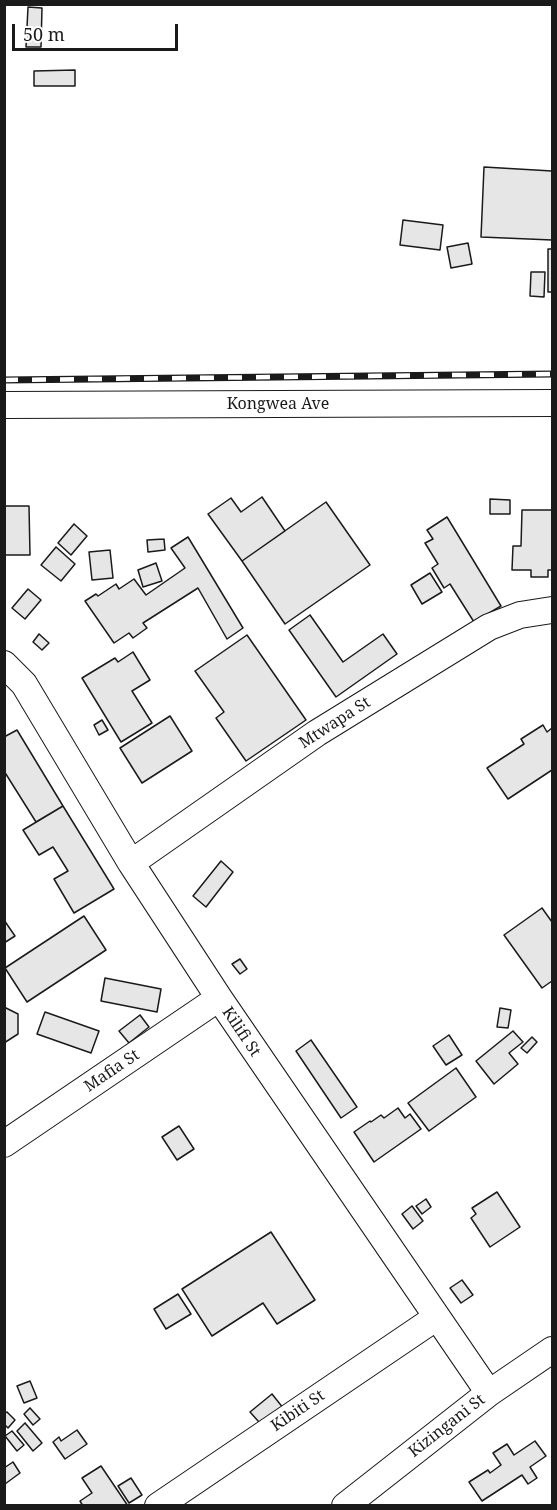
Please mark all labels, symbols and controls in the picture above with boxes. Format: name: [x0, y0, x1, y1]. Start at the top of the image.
scale bar: [15, 12, 182, 50]
text: 50 m: [23, 22, 65, 46]
street label: Kongwea Ave: [227, 394, 329, 414]
street label: Mtwapa St: [296, 693, 374, 753]
street label: Kilifi St: [218, 1004, 264, 1060]
street label: Mafia St: [81, 1046, 143, 1096]
street label: Kibiti St: [268, 1386, 328, 1436]
street label: Kizingani St: [405, 1390, 489, 1462]

